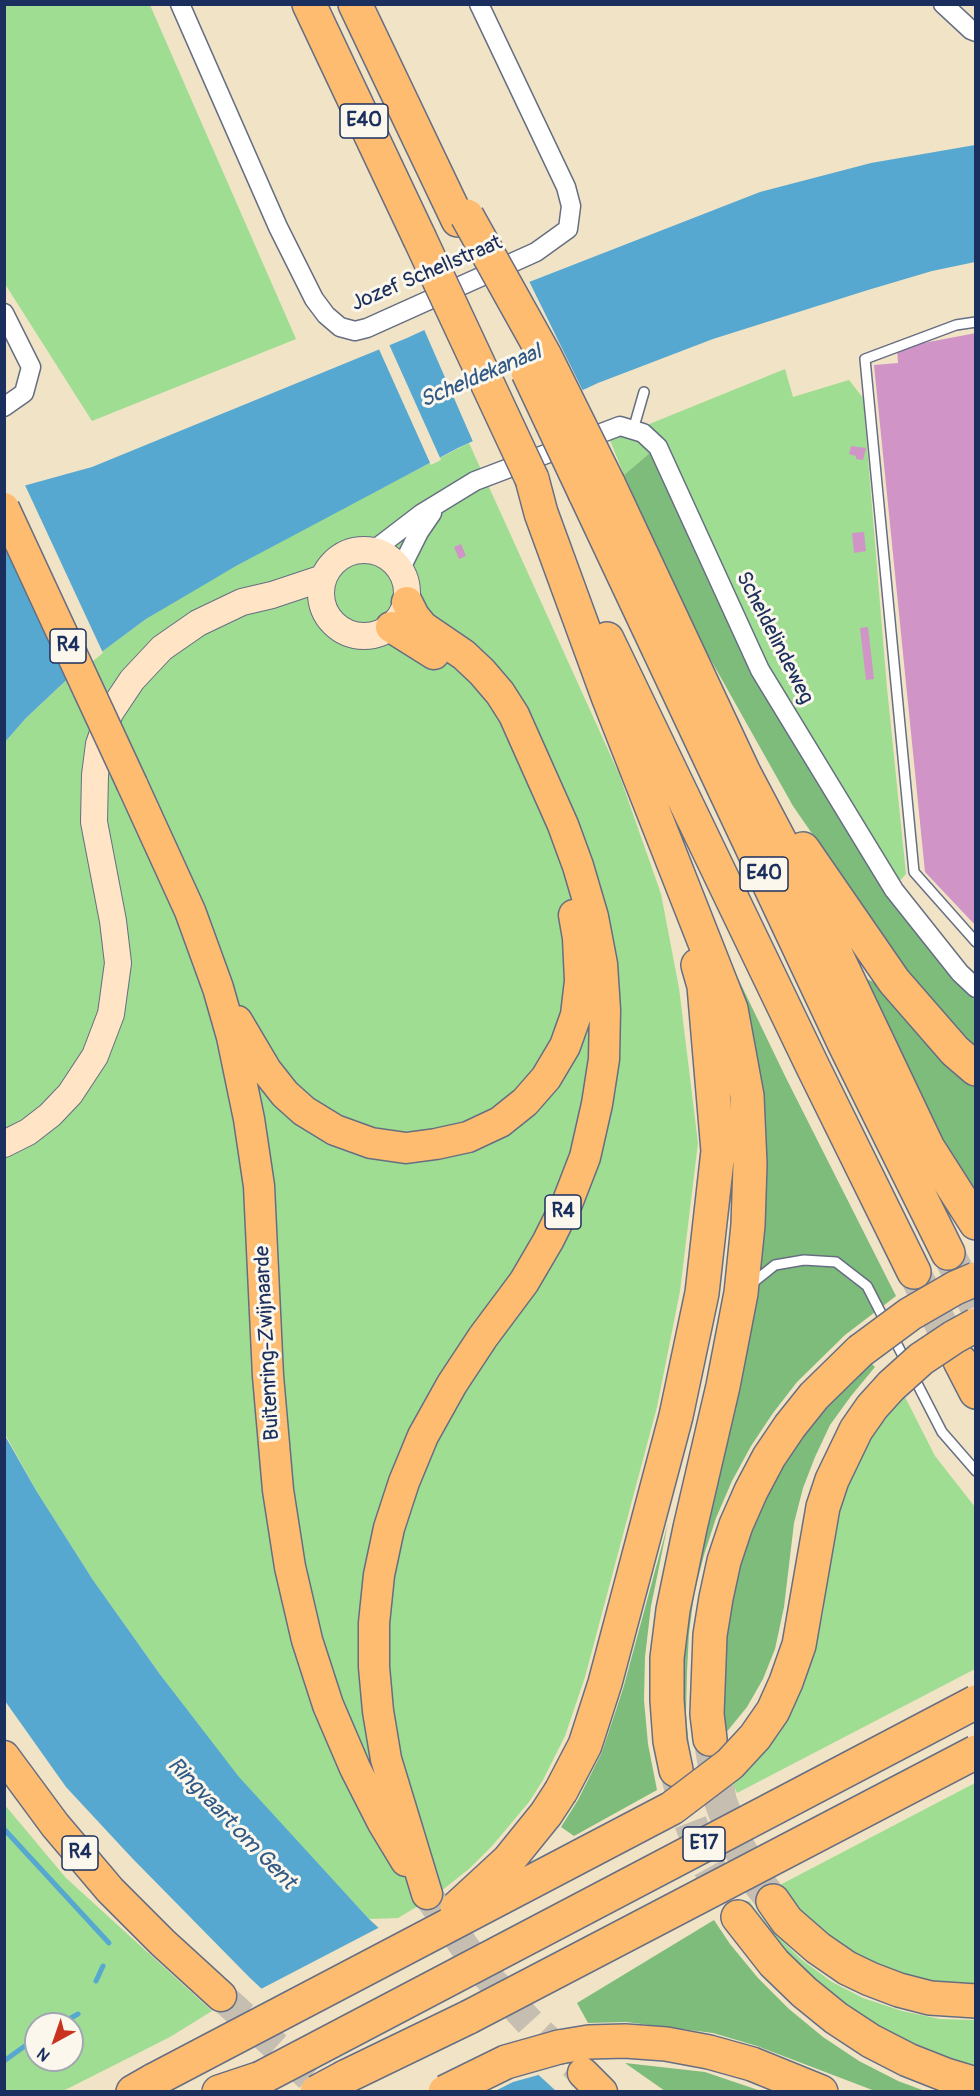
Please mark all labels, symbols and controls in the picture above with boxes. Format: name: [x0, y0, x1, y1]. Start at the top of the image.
road number: E40: [340, 104, 388, 138]
street label: Jozef Schellstraat: [348, 231, 506, 317]
water label: Scheldekanaal: [416, 340, 546, 414]
street label: Scheldelindeweg: [730, 568, 818, 708]
road number: R4: [50, 629, 86, 663]
road number: E40: [740, 857, 788, 891]
road number: R4: [545, 1195, 581, 1229]
street label: Buitenring-Zwijnaarde: [250, 1245, 286, 1441]
water label: Ringvaart om Gent: [161, 1752, 301, 1896]
road number: E17: [683, 1827, 725, 1861]
road number: R4: [62, 1836, 98, 1870]
north arrow: [24, 2012, 84, 2072]
text: N: [33, 2043, 54, 2065]

